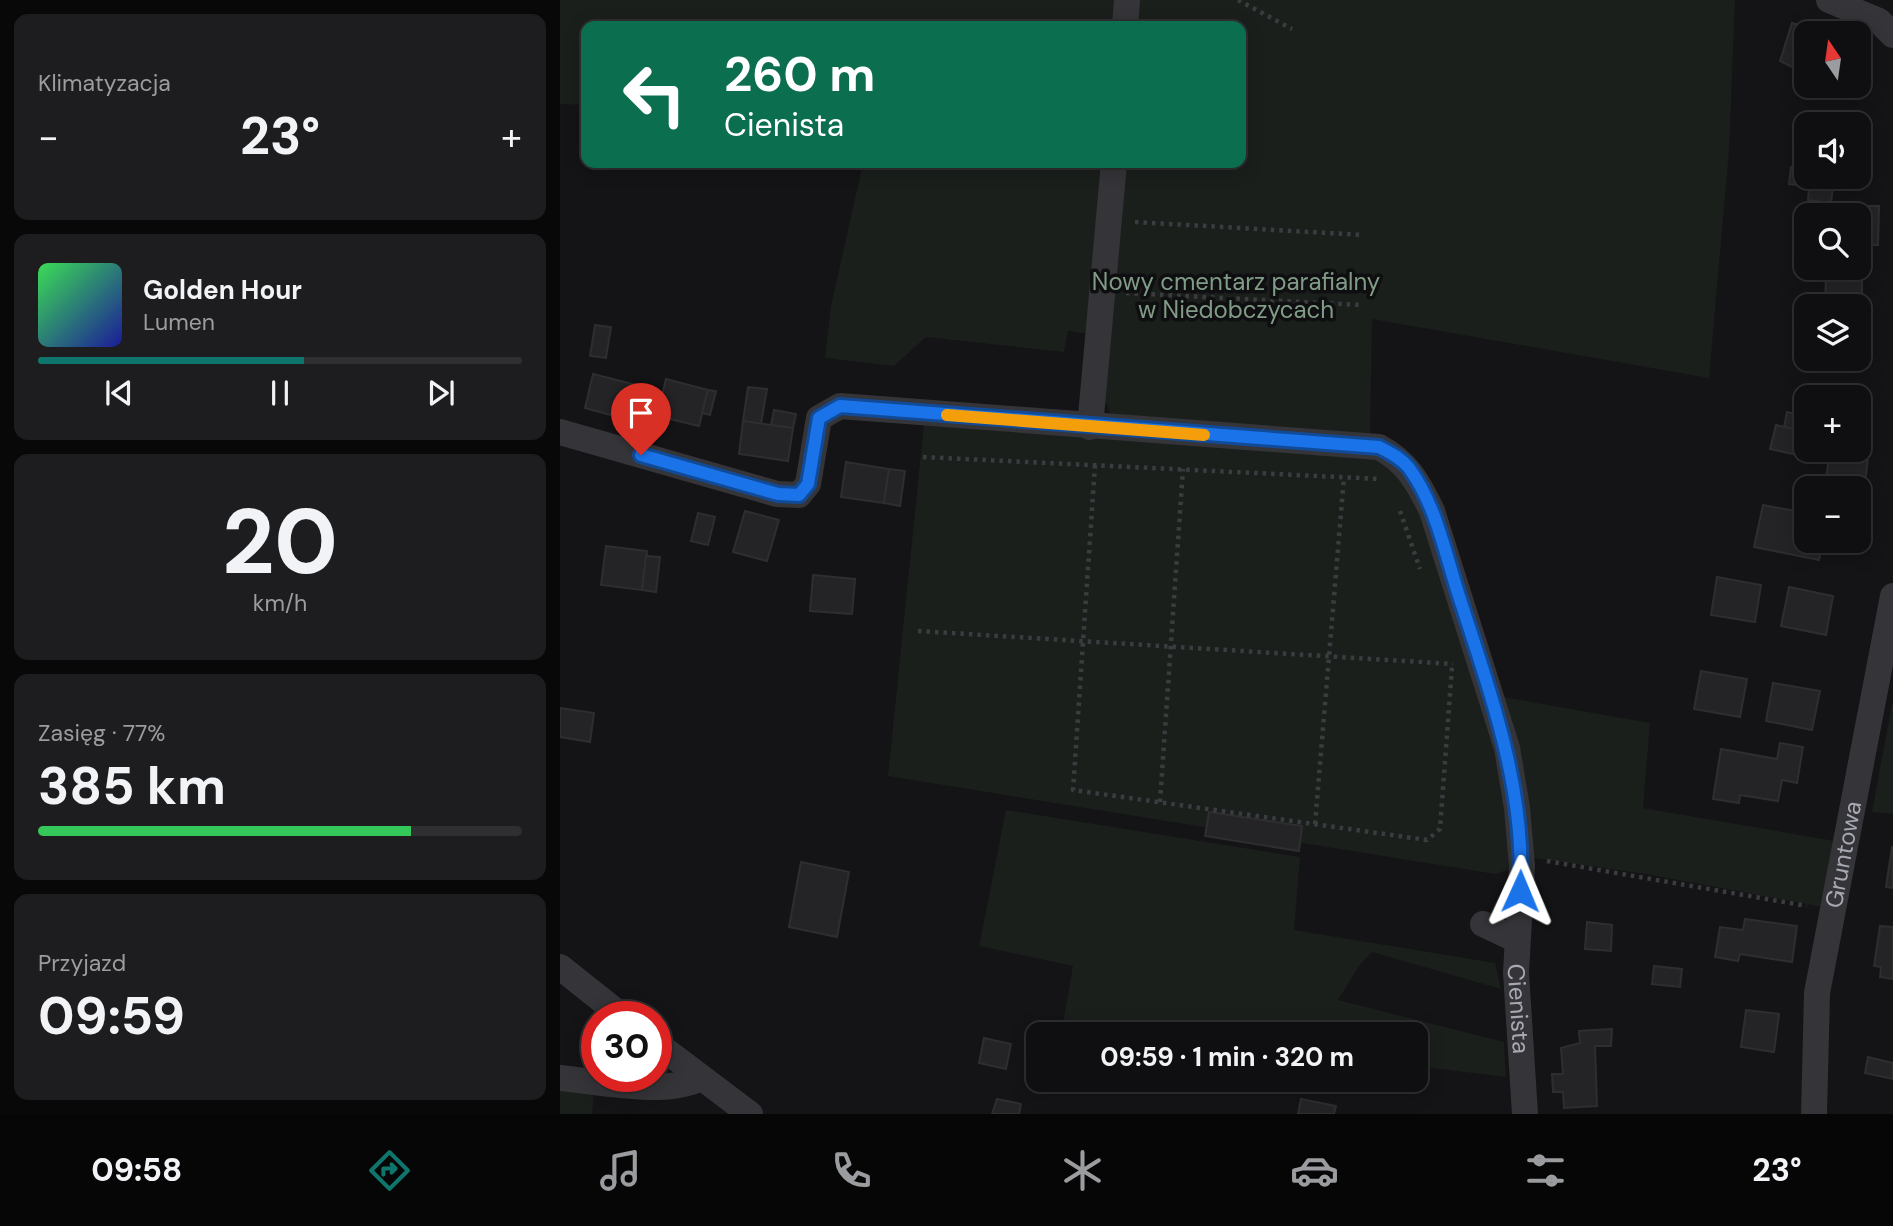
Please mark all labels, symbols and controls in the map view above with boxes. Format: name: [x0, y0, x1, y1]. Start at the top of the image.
north arrow: [1794, 21, 1871, 98]
map controls: [1794, 21, 1871, 553]
text: 260 m: [724, 42, 875, 106]
icon: left: [609, 49, 700, 140]
text: Klimatyzacja: [38, 68, 171, 98]
text: 23°: [240, 102, 320, 170]
text: Cienista: [724, 104, 844, 146]
text: −: [38, 112, 59, 162]
text: +: [501, 112, 522, 162]
button: sound: [1794, 112, 1871, 189]
button: search: [1794, 203, 1871, 280]
park label: Nowy cmentarz parafialny w Niedobczycach: [1092, 266, 1380, 325]
text: Golden Hour: [143, 273, 302, 307]
button: layers: [1794, 294, 1871, 371]
text: Lumen: [143, 307, 215, 337]
icon: previous: [100, 374, 138, 412]
icon: pause: [261, 374, 299, 412]
icon: next: [422, 374, 460, 412]
pin: [611, 383, 671, 455]
button: +: [1794, 385, 1871, 462]
icon: arrive: [622, 394, 660, 432]
button: −: [1794, 476, 1871, 553]
text: 20: [222, 483, 338, 601]
text: km/h: [253, 588, 307, 618]
text: Zasięg · 77%: [38, 718, 165, 748]
text: 385 km: [38, 752, 226, 820]
street label: Gruntowa: [1818, 798, 1868, 911]
position arrow: [1483, 854, 1557, 928]
text: Przyjazd: [38, 948, 126, 978]
street label: Cienista: [1501, 963, 1537, 1055]
text: 09:59: [38, 982, 185, 1050]
speed limit sign: 30: [581, 1001, 672, 1092]
text: 09:59 · 1 min · 320 m: [1100, 1040, 1354, 1074]
icon: directions: [365, 1146, 414, 1195]
icon: music: [596, 1146, 645, 1195]
icon: phone: [827, 1146, 876, 1195]
icon: climate: [1058, 1146, 1107, 1195]
icon: car: [1290, 1146, 1339, 1195]
icon: filters: [1521, 1146, 1570, 1195]
text: 09:58: [91, 1149, 182, 1191]
text: 23°: [1752, 1149, 1802, 1191]

